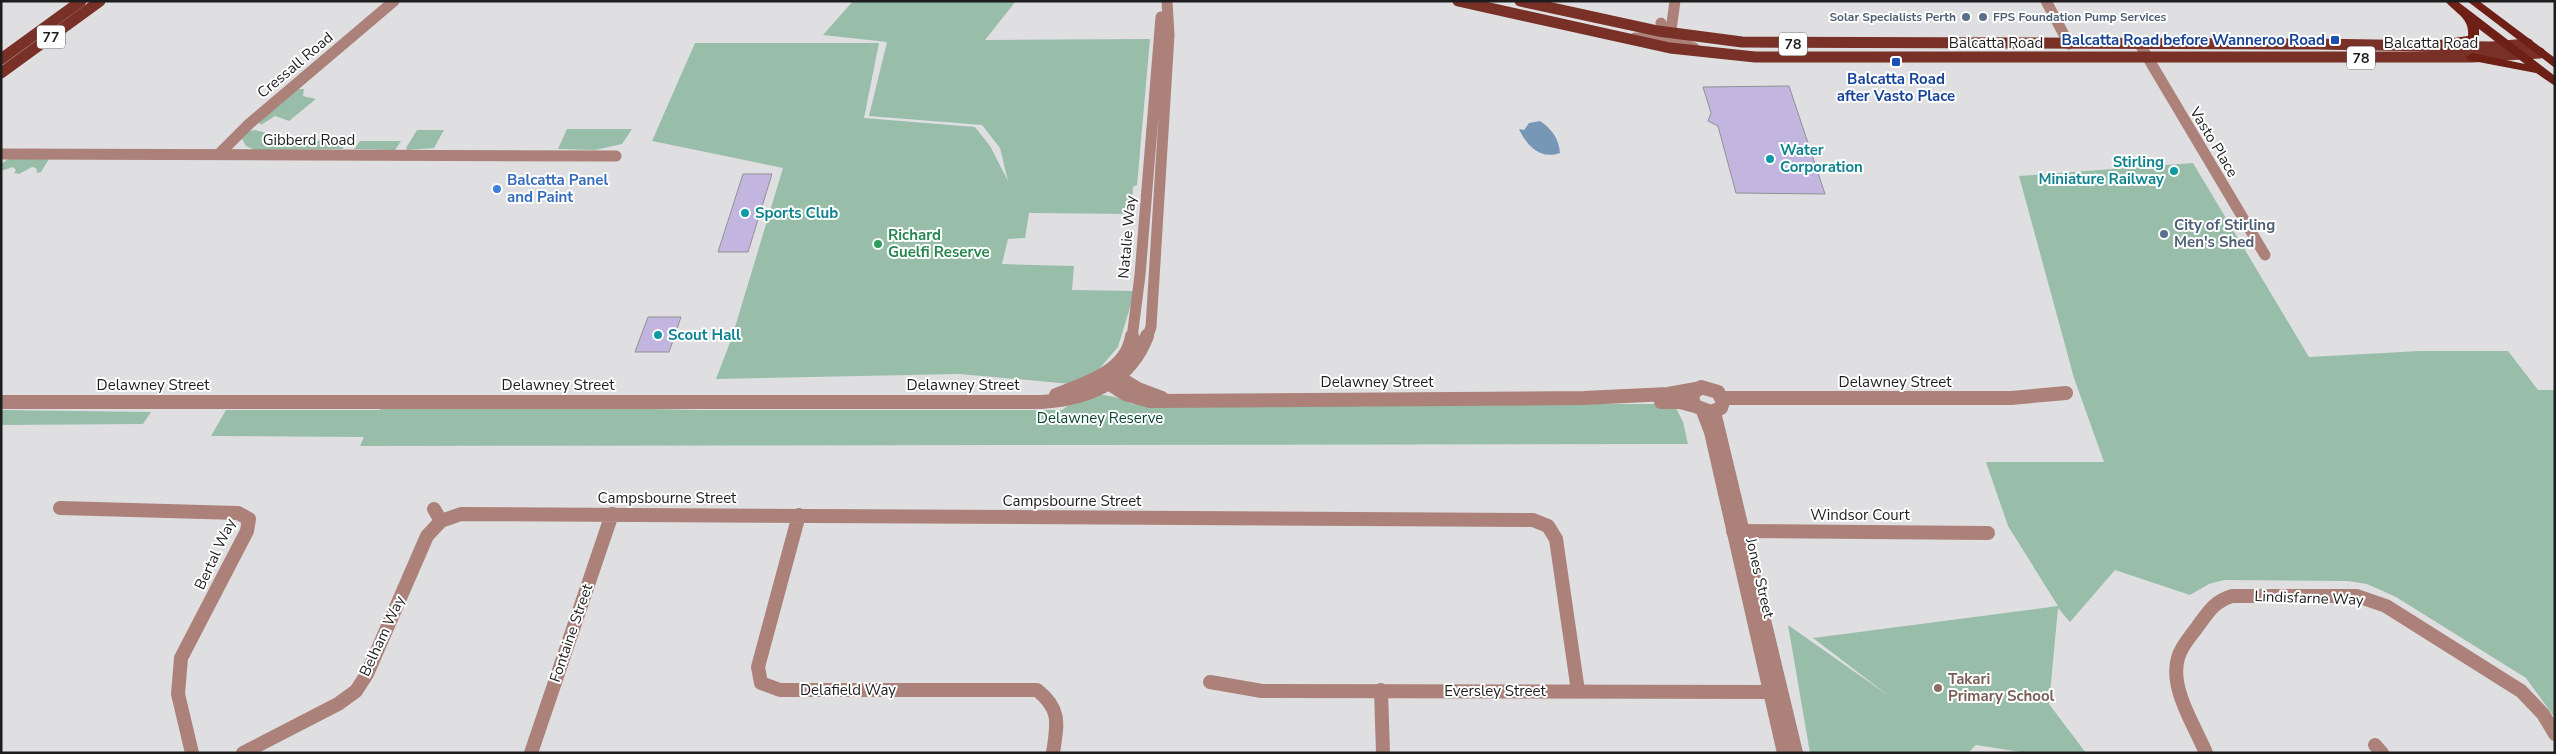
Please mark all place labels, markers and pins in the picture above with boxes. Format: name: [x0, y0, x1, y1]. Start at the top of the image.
place label: Solar Specialists Perth: [1830, 9, 1956, 25]
place label: FPS Foundation Pump Services: [1993, 9, 2167, 25]
marker: Solar Specialists Perth: [1960, 11, 1972, 23]
marker: FPS Foundation Pump Services: [1977, 11, 1989, 23]
place label: Balcatta Road before Wanneroo Road: [2062, 30, 2325, 50]
marker: Balcatta Road before Wanneroo Road: [2329, 34, 2341, 46]
marker: Balcatta Road after Vasto Place: [1890, 56, 1902, 68]
place label: Balcatta Road after Vasto Place: [1837, 69, 1955, 106]
place label: Water Corporation: [1780, 140, 1863, 177]
place label: Stirling Miniature Railway: [2038, 152, 2164, 189]
marker: Water Corporation: [1764, 153, 1776, 165]
marker: Stirling Miniature Railway: [2168, 165, 2180, 177]
place label: Balcatta Panel and Paint: [507, 170, 608, 207]
marker: Balcatta Panel and Paint: [491, 183, 503, 195]
place label: Sports Club: [755, 203, 838, 223]
marker: Sports Club: [739, 207, 751, 219]
place label: City of Stirling Men's Shed: [2174, 215, 2275, 252]
place label: Richard Guelfi Reserve: [888, 225, 990, 262]
marker: City of Stirling Men's Shed: [2158, 228, 2170, 240]
marker: Richard Guelfi Reserve: [872, 238, 884, 250]
place label: Scout Hall: [668, 325, 741, 345]
marker: Scout Hall: [652, 329, 664, 341]
place label: Takari Primary School: [1948, 669, 2055, 706]
marker: Takari Primary School: [1932, 682, 1944, 694]

